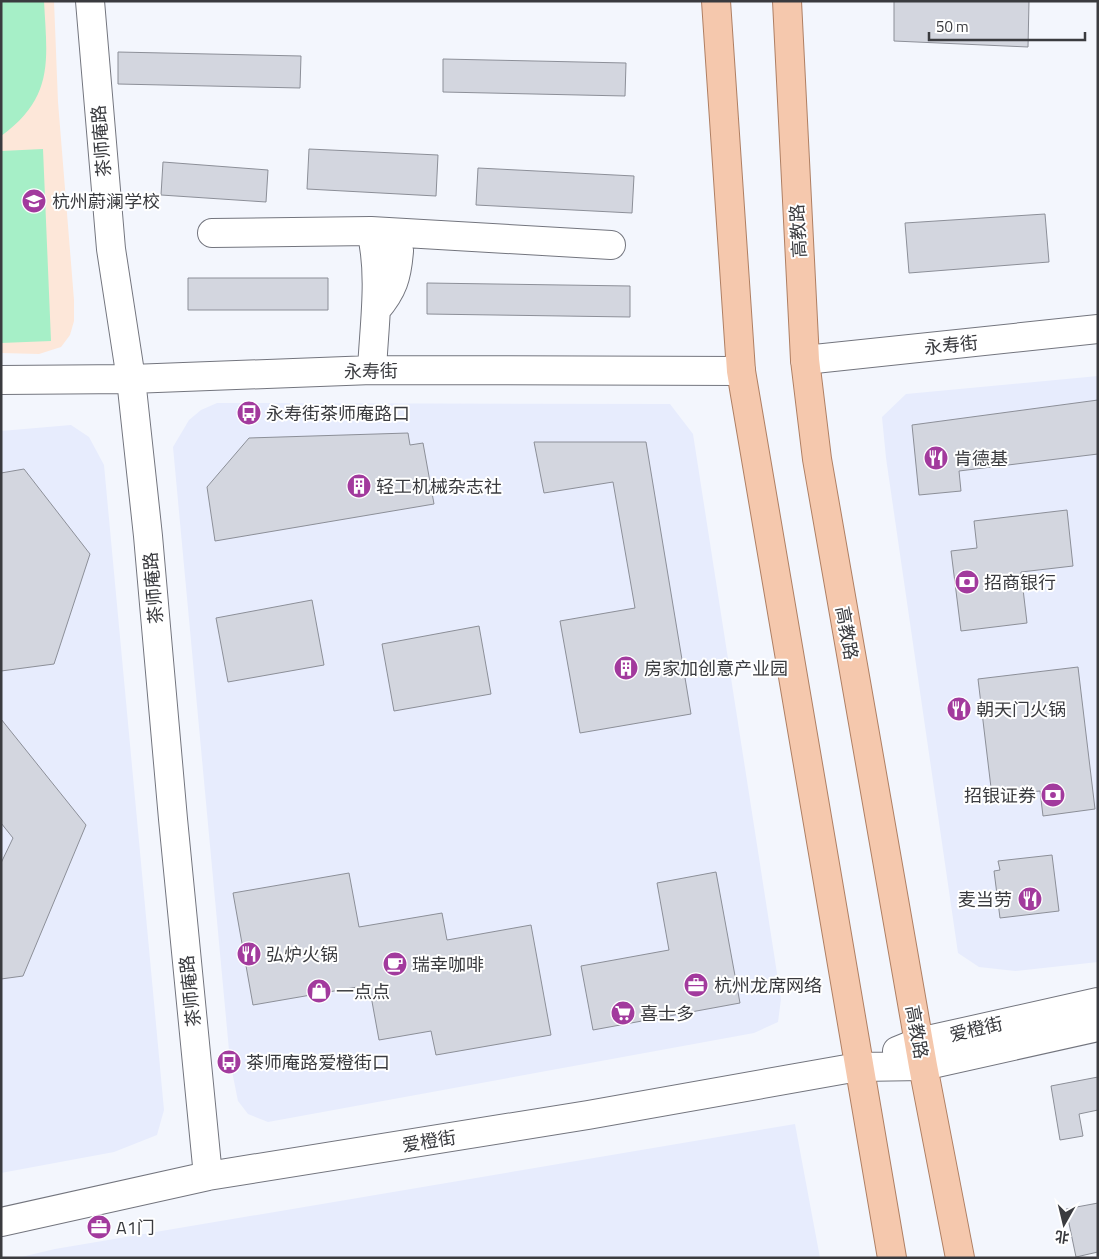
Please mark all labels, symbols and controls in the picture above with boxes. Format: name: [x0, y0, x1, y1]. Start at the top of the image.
scale bar: [929, 10, 1085, 42]
text: 50 m: [936, 15, 969, 38]
street label: 茶师庵路: [84, 104, 118, 178]
school or university icon: 杭州蔚澜学校: [21, 188, 47, 214]
place label: 杭州蔚澜学校: [52, 188, 160, 215]
street label: 高教路: [783, 203, 813, 259]
street label: 永寿街: [923, 329, 979, 361]
street label: 永寿街: [344, 357, 398, 385]
bus stop icon: 永寿街茶师庵路口: [236, 400, 262, 426]
place label: 永寿街茶师庵路口: [266, 400, 410, 427]
restaurant icon: 肯德基: [923, 445, 949, 471]
place label: 肯德基: [954, 445, 1008, 472]
building icon: 轻工机械杂志社: [346, 473, 372, 499]
place label: 轻工机械杂志社: [376, 473, 502, 500]
street label: 茶师庵路: [136, 551, 170, 625]
bank icon: 招商银行: [954, 569, 980, 595]
place label: 招商银行: [984, 569, 1056, 596]
street label: 高教路: [829, 604, 865, 662]
building icon: 房家加创意产业园: [613, 655, 639, 681]
place label: 房家加创意产业园: [644, 655, 788, 682]
restaurant icon: 朝天门火锅: [946, 696, 972, 722]
place label: 朝天门火锅: [976, 696, 1066, 723]
place label: 招银证券: [964, 782, 1036, 809]
bank icon: 招银证券: [1040, 782, 1066, 808]
place label: 麦当劳: [958, 886, 1012, 913]
restaurant icon: 麦当劳: [1017, 886, 1043, 912]
restaurant icon: 弘炉火锅: [236, 941, 262, 967]
place label: 弘炉火锅: [266, 941, 338, 968]
cafe icon: 瑞幸咖啡: [382, 951, 408, 977]
place label: 瑞幸咖啡: [412, 951, 484, 978]
street label: 茶师庵路: [173, 954, 207, 1028]
office icon: 杭州龙席网络: [683, 972, 709, 998]
place label: 杭州龙席网络: [714, 972, 822, 999]
shop icon: 一点点: [306, 978, 332, 1004]
place label: 一点点: [336, 978, 390, 1005]
supermarket icon: 喜士多: [610, 1000, 636, 1026]
place label: 喜士多: [640, 1000, 694, 1027]
street label: 高教路: [899, 1003, 935, 1061]
street label: 爱橙街: [947, 1010, 1005, 1048]
bus stop icon: 茶师庵路爱橙街口: [216, 1049, 242, 1075]
place label: 茶师庵路爱橙街口: [246, 1049, 390, 1076]
street label: 爱橙街: [400, 1123, 458, 1159]
north arrow: [1039, 1199, 1089, 1249]
office icon: A1门: [86, 1214, 112, 1240]
place label: A1门: [116, 1214, 155, 1241]
text: 北: [1054, 1226, 1071, 1249]

